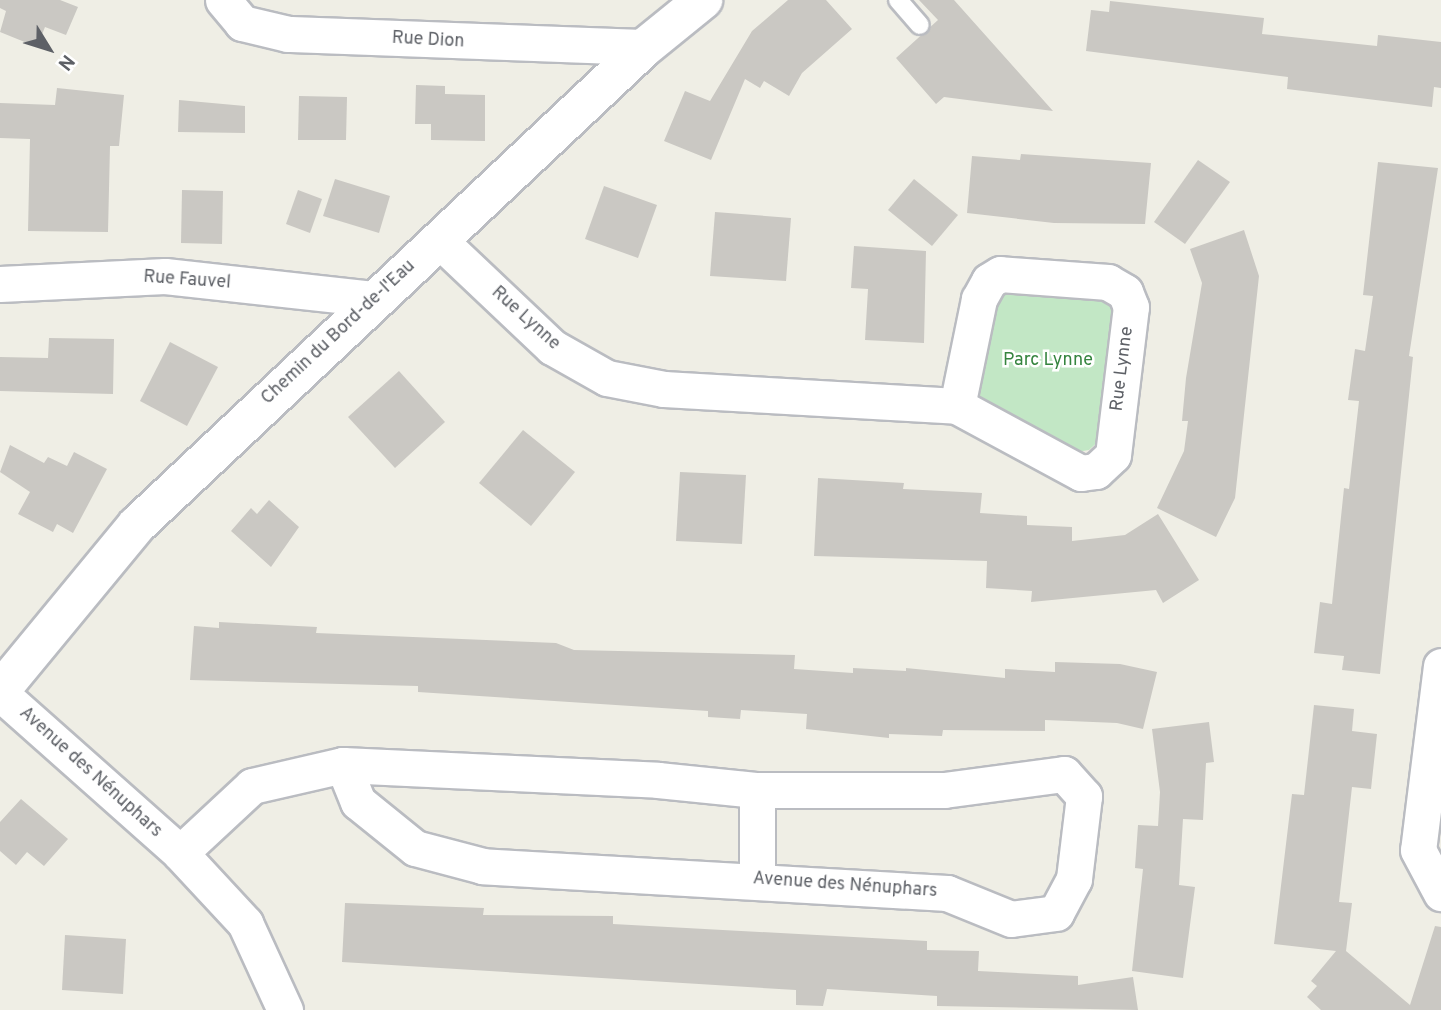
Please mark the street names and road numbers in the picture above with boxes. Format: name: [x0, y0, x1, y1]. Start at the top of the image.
street label: Rue Dion: [391, 28, 465, 54]
street label: Chemin du Bord-de-l'Eau: [258, 256, 420, 410]
street label: Rue Fauvel: [143, 267, 231, 295]
street label: Rue Lynne: [486, 282, 564, 356]
street label: Rue Lynne: [1107, 325, 1139, 413]
street label: Avenue des Nénuphars: [14, 703, 166, 843]
street label: Avenue des Nénuphars: [752, 869, 938, 903]

